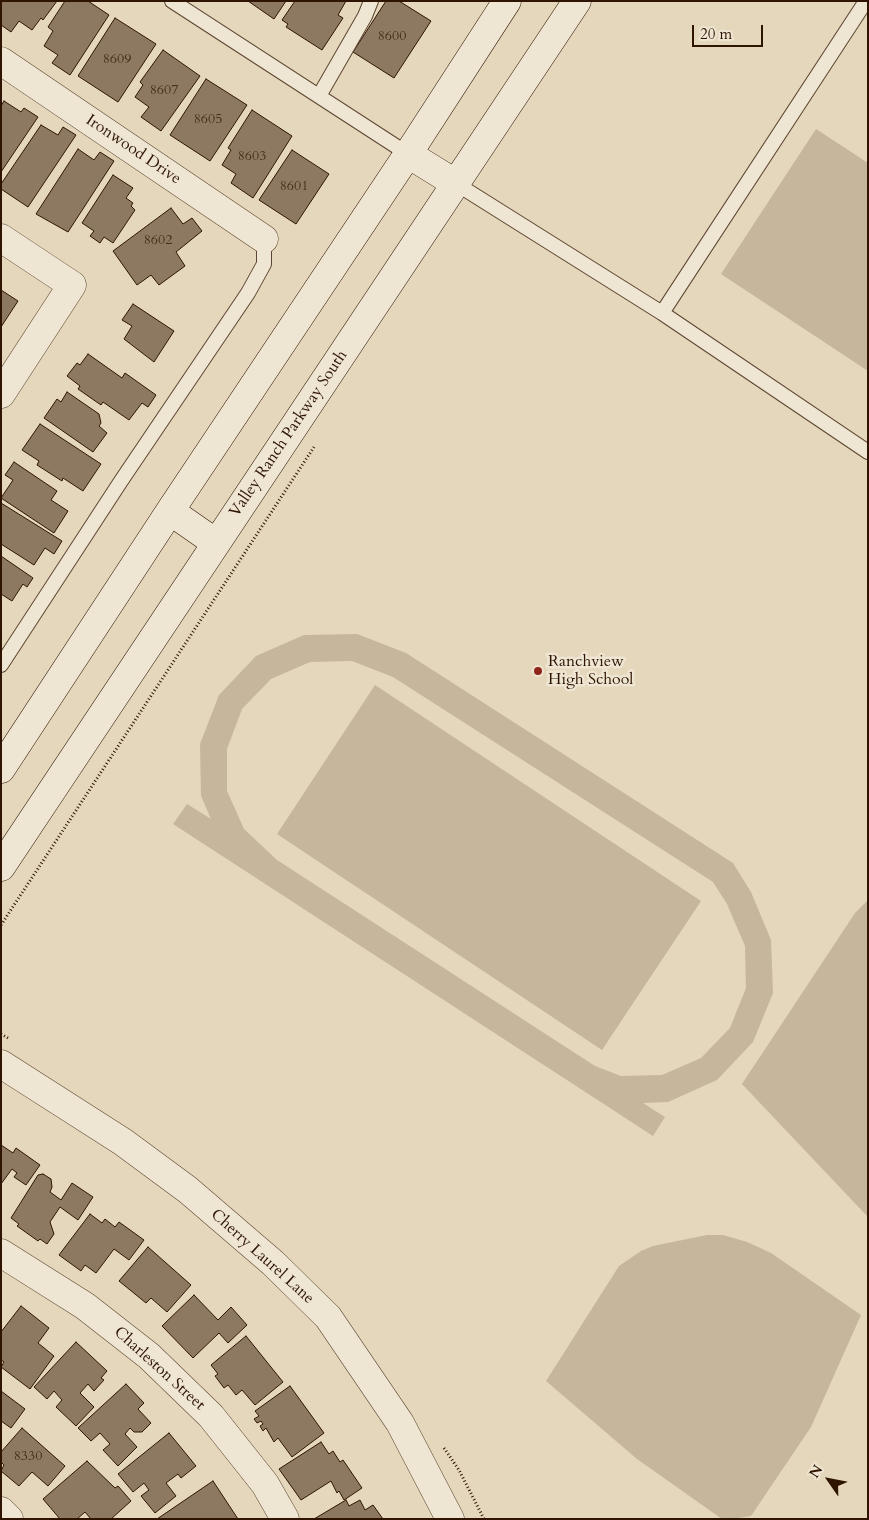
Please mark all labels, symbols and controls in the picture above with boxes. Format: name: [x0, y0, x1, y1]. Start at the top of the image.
scale bar: [694, 15, 765, 47]
text: 20 m: [700, 24, 732, 44]
house number: 8600: [378, 29, 406, 45]
house number: 8609: [103, 52, 131, 68]
house number: 8607: [150, 83, 178, 99]
street label: Ironwood Drive: [82, 111, 184, 189]
house number: 8605: [194, 112, 222, 128]
house number: 8603: [238, 149, 266, 165]
house number: 8601: [280, 179, 308, 195]
house number: 8602: [144, 233, 172, 249]
street label: Valley Ranch Parkway South: [226, 347, 352, 521]
place label: Ranchview High School: [548, 652, 633, 690]
marker: Ranchview High School: [532, 665, 544, 677]
street label: Cherry Laurel Lane: [206, 1206, 318, 1308]
street label: Charleston Street: [109, 1323, 209, 1415]
house number: 8330: [14, 1449, 42, 1465]
north arrow: [804, 1455, 854, 1505]
text: N: [805, 1461, 827, 1482]

